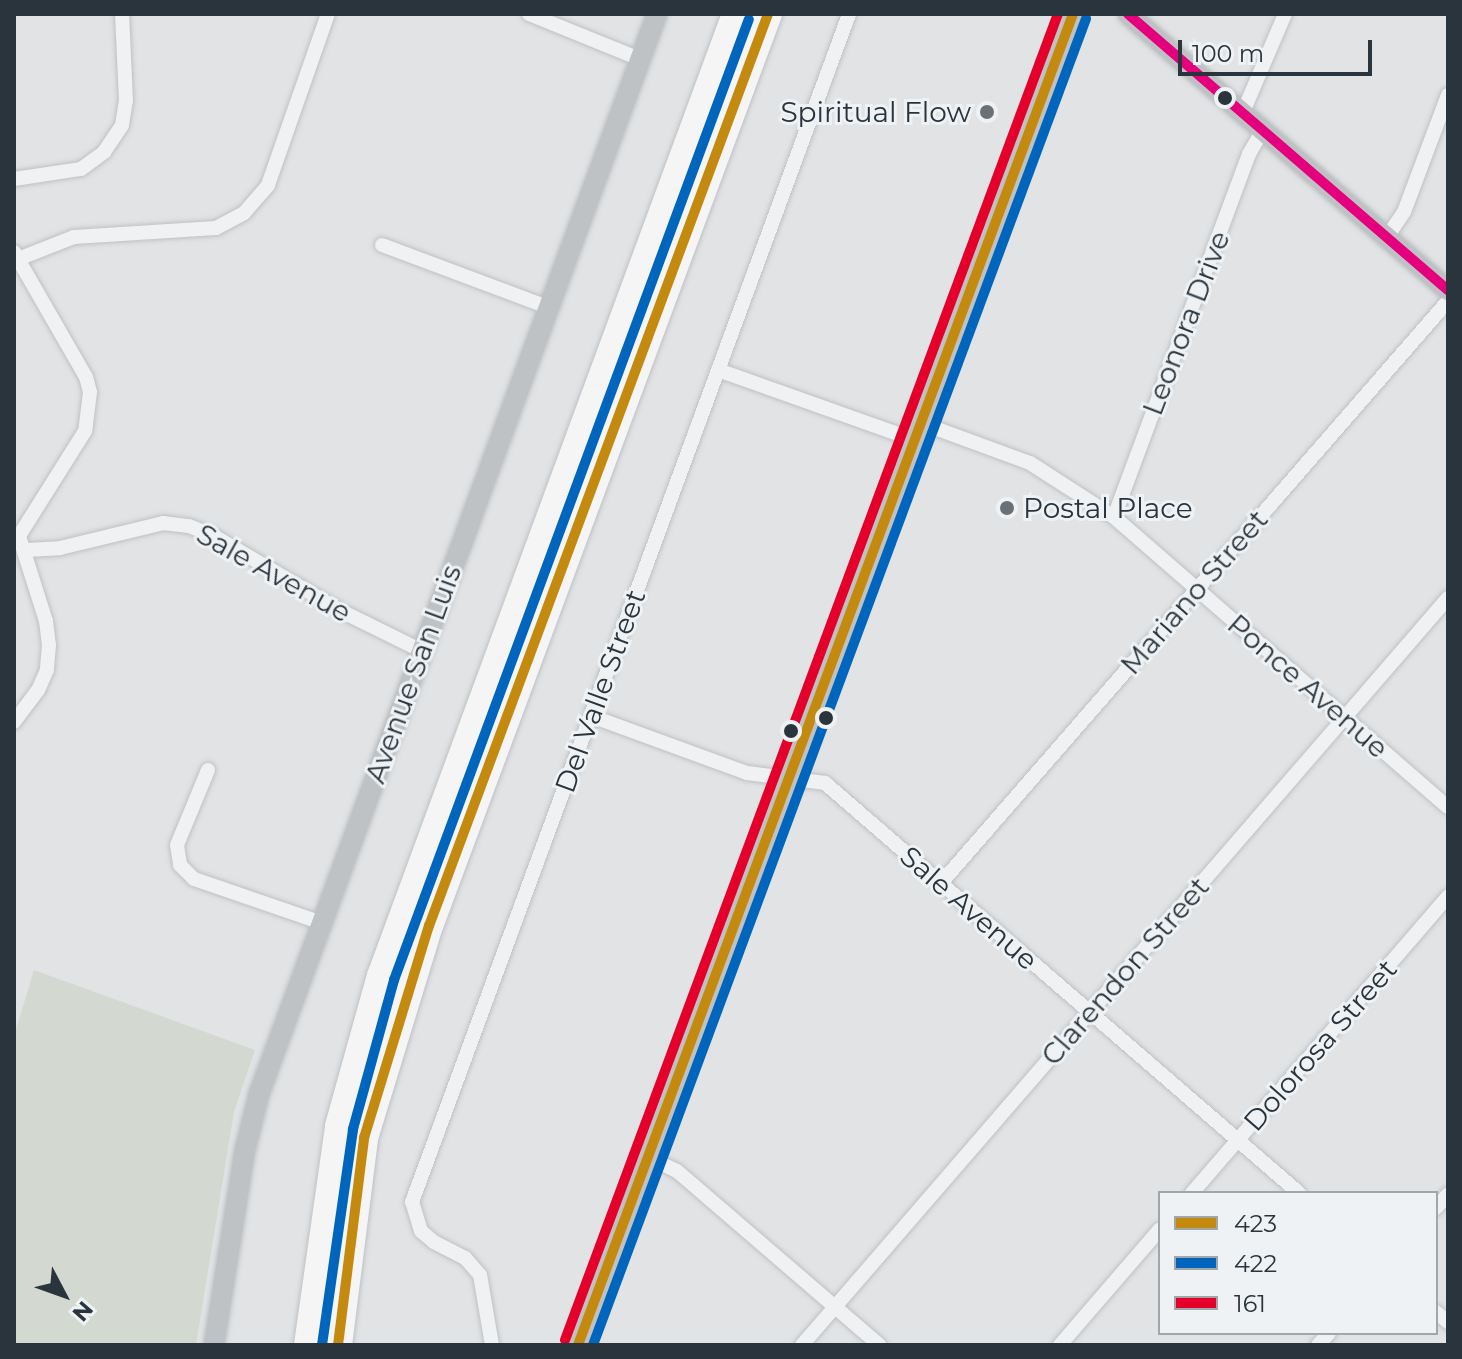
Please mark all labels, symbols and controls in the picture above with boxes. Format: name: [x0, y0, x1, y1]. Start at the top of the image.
scale bar: [1182, 24, 1376, 74]
text: 100 m: [1192, 39, 1264, 68]
unlabelled marker: [1217, 90, 1233, 106]
place label: Spiritual Flow: [780, 95, 971, 129]
marker: Spiritual Flow: [978, 103, 996, 121]
street label: Leonora Drive: [1135, 226, 1237, 420]
place label: Postal Place: [1023, 491, 1193, 525]
marker: Postal Place: [998, 499, 1016, 517]
street label: Mariano Street: [1113, 503, 1275, 681]
street label: Sale Avenue: [191, 517, 357, 629]
street label: Avenue San Luis: [358, 561, 468, 787]
street label: Del Valle Street: [548, 585, 652, 797]
street label: Ponce Avenue: [1221, 607, 1395, 765]
unlabelled marker: [818, 710, 834, 726]
unlabelled marker: [783, 723, 799, 739]
street label: Sale Avenue: [893, 839, 1045, 977]
street label: Clarendon Street: [1034, 870, 1216, 1072]
street label: Dolorosa Street: [1236, 952, 1404, 1138]
legend: [1158, 1191, 1438, 1335]
text: 423: [1234, 1209, 1277, 1238]
text: 422: [1234, 1249, 1277, 1278]
north arrow: [24, 1255, 104, 1335]
text: 161: [1234, 1289, 1266, 1318]
text: N: [66, 1296, 99, 1327]

